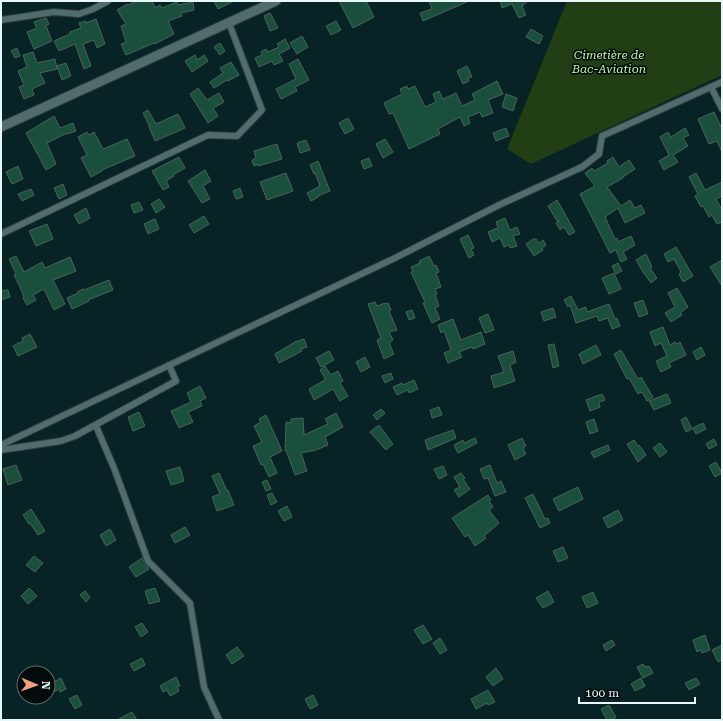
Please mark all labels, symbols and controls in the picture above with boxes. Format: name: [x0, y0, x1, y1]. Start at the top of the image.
park label: Cimetière de Bac-Aviation: [571, 48, 646, 76]
north arrow: [16, 665, 56, 705]
scale bar: [579, 679, 695, 705]
text: N: [39, 681, 52, 690]
text: 100 m: [585, 686, 619, 700]

